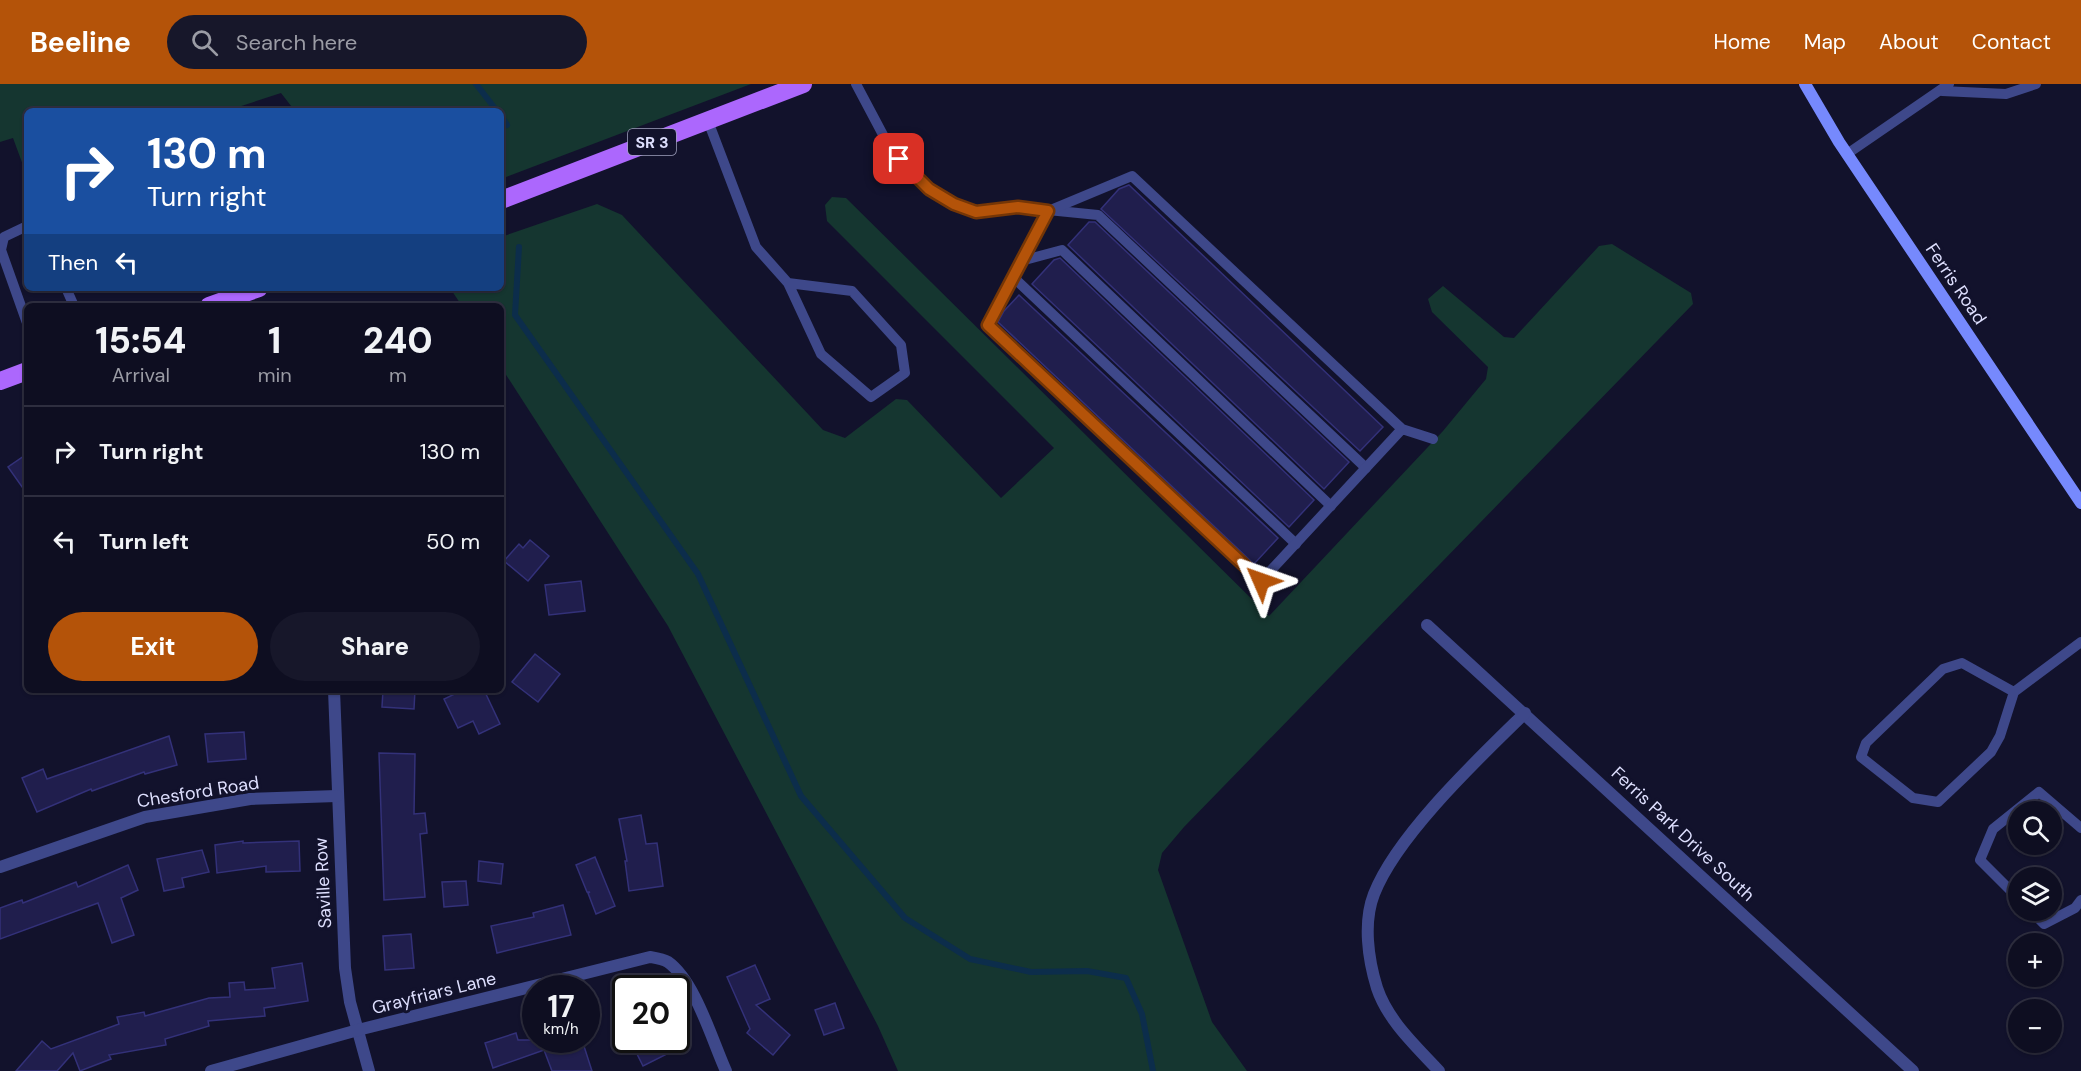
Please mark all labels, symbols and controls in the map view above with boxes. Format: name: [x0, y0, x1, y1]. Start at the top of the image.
search box: [167, 15, 587, 69]
text: Beeline: [30, 24, 131, 61]
icon: search: [188, 26, 221, 59]
text: Search here: [236, 28, 357, 57]
text: Home: [1713, 28, 1771, 56]
text: Map: [1804, 28, 1846, 56]
text: About: [1879, 28, 1939, 56]
text: Contact: [1972, 28, 2051, 56]
text: 130 m: [147, 126, 267, 181]
road number: SR 3: [628, 129, 676, 155]
icon: right: [48, 132, 126, 210]
pin: [873, 133, 924, 184]
icon: arrive: [882, 142, 915, 175]
text: Turn right: [147, 179, 267, 214]
street label: Ferris Road: [1920, 239, 1992, 329]
icon: left: [110, 246, 143, 279]
text: Then: [48, 248, 98, 277]
text: 15:54: [95, 317, 186, 364]
text: 1: [268, 317, 281, 364]
text: 240: [363, 317, 433, 364]
text: Arrival: [112, 362, 170, 388]
text: min: [258, 362, 292, 388]
text: m: [389, 362, 407, 388]
icon: right: [48, 435, 81, 468]
text: Turn right: [99, 437, 204, 466]
text: 130 m: [420, 437, 480, 466]
icon: left: [48, 525, 81, 558]
text: Turn left: [99, 527, 189, 556]
text: 50 m: [426, 527, 480, 556]
position arrow: [1229, 549, 1293, 613]
button: Exit: [48, 612, 258, 681]
button: Share: [270, 612, 480, 681]
street label: Ferris Park Drive South: [1606, 761, 1760, 907]
street label: Chesford Road: [135, 771, 261, 813]
map controls: [2008, 801, 2062, 1053]
button: search: [2008, 801, 2062, 855]
street label: Saville Row: [309, 837, 337, 929]
button: layers: [2008, 867, 2062, 921]
button: +: [2008, 933, 2062, 987]
street label: Grayfriars Lane: [369, 966, 499, 1020]
speed limit sign: 20: [612, 975, 690, 1053]
text: 17: [547, 987, 575, 1026]
button: −: [2008, 999, 2062, 1053]
text: km/h: [543, 1019, 579, 1039]

